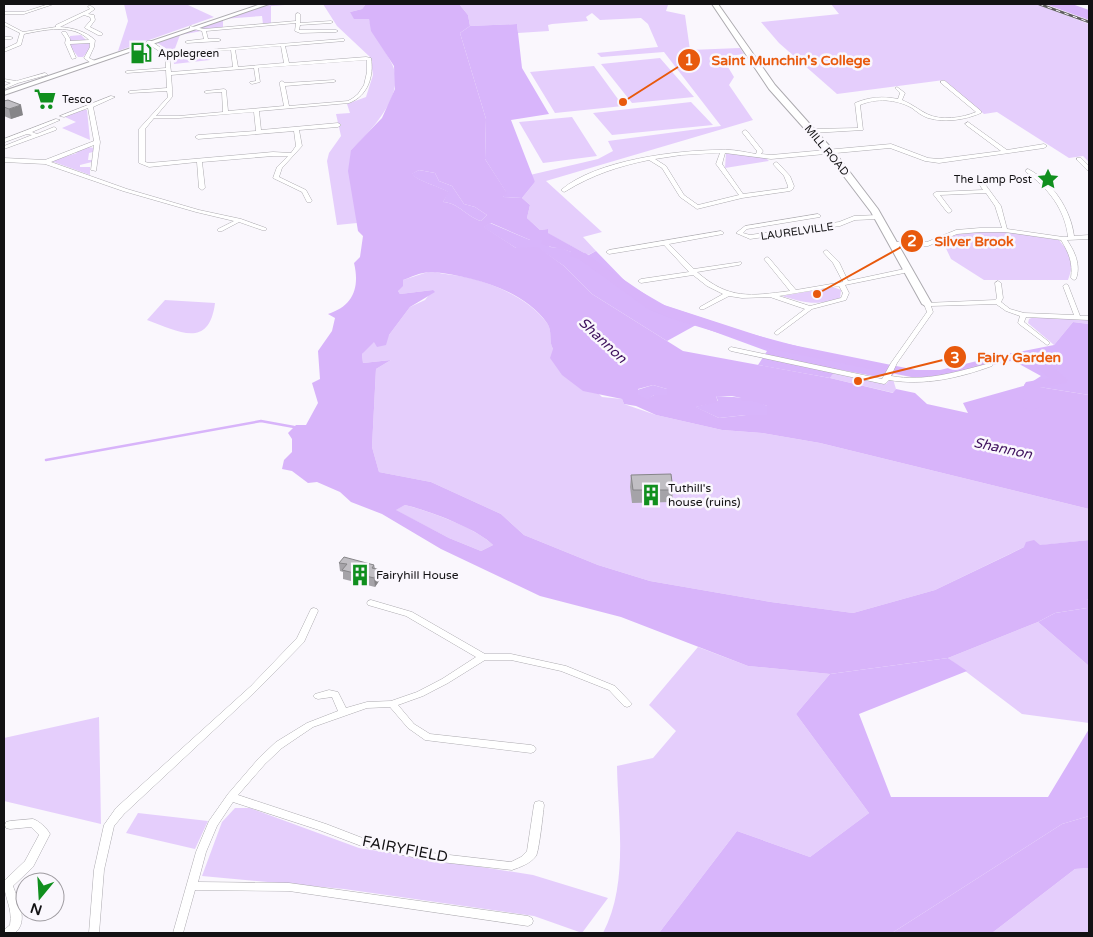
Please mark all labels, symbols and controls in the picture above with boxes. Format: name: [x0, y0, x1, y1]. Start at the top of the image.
fuel station icon: Applegreen: [128, 40, 154, 66]
callout: Saint Munchin's College: [676, 46, 880, 75]
place label: Applegreen: [158, 47, 219, 60]
text: 1: [684, 51, 694, 69]
text: Saint Munchin's College: [712, 52, 871, 69]
supermarket icon: Tesco: [32, 86, 58, 112]
place label: Tesco: [62, 93, 92, 106]
street label: MILL ROAD: [802, 122, 852, 178]
place icon: The Lamp Post: [1035, 166, 1061, 192]
place label: The Lamp Post: [954, 173, 1032, 186]
street label: LAURELVILLE: [760, 220, 834, 243]
callout: Silver Brook: [899, 226, 1023, 255]
text: 2: [907, 232, 917, 250]
text: Silver Brook: [934, 233, 1014, 250]
water label: Shannon: [575, 314, 630, 367]
callout: Fairy Garden: [942, 343, 1072, 372]
text: 3: [950, 349, 960, 367]
text: Fairy Garden: [977, 349, 1061, 366]
water label: Shannon: [972, 434, 1034, 463]
place label: Tuthill's house (ruins): [668, 481, 741, 509]
building icon: Tuthill's house (ruins): [638, 482, 664, 508]
building icon: Fairyhill House: [347, 562, 373, 588]
place label: Fairyhill House: [376, 568, 459, 582]
street label: FAIRYFIELD: [361, 832, 449, 866]
north arrow: [15, 872, 65, 922]
text: N: [28, 899, 44, 919]

